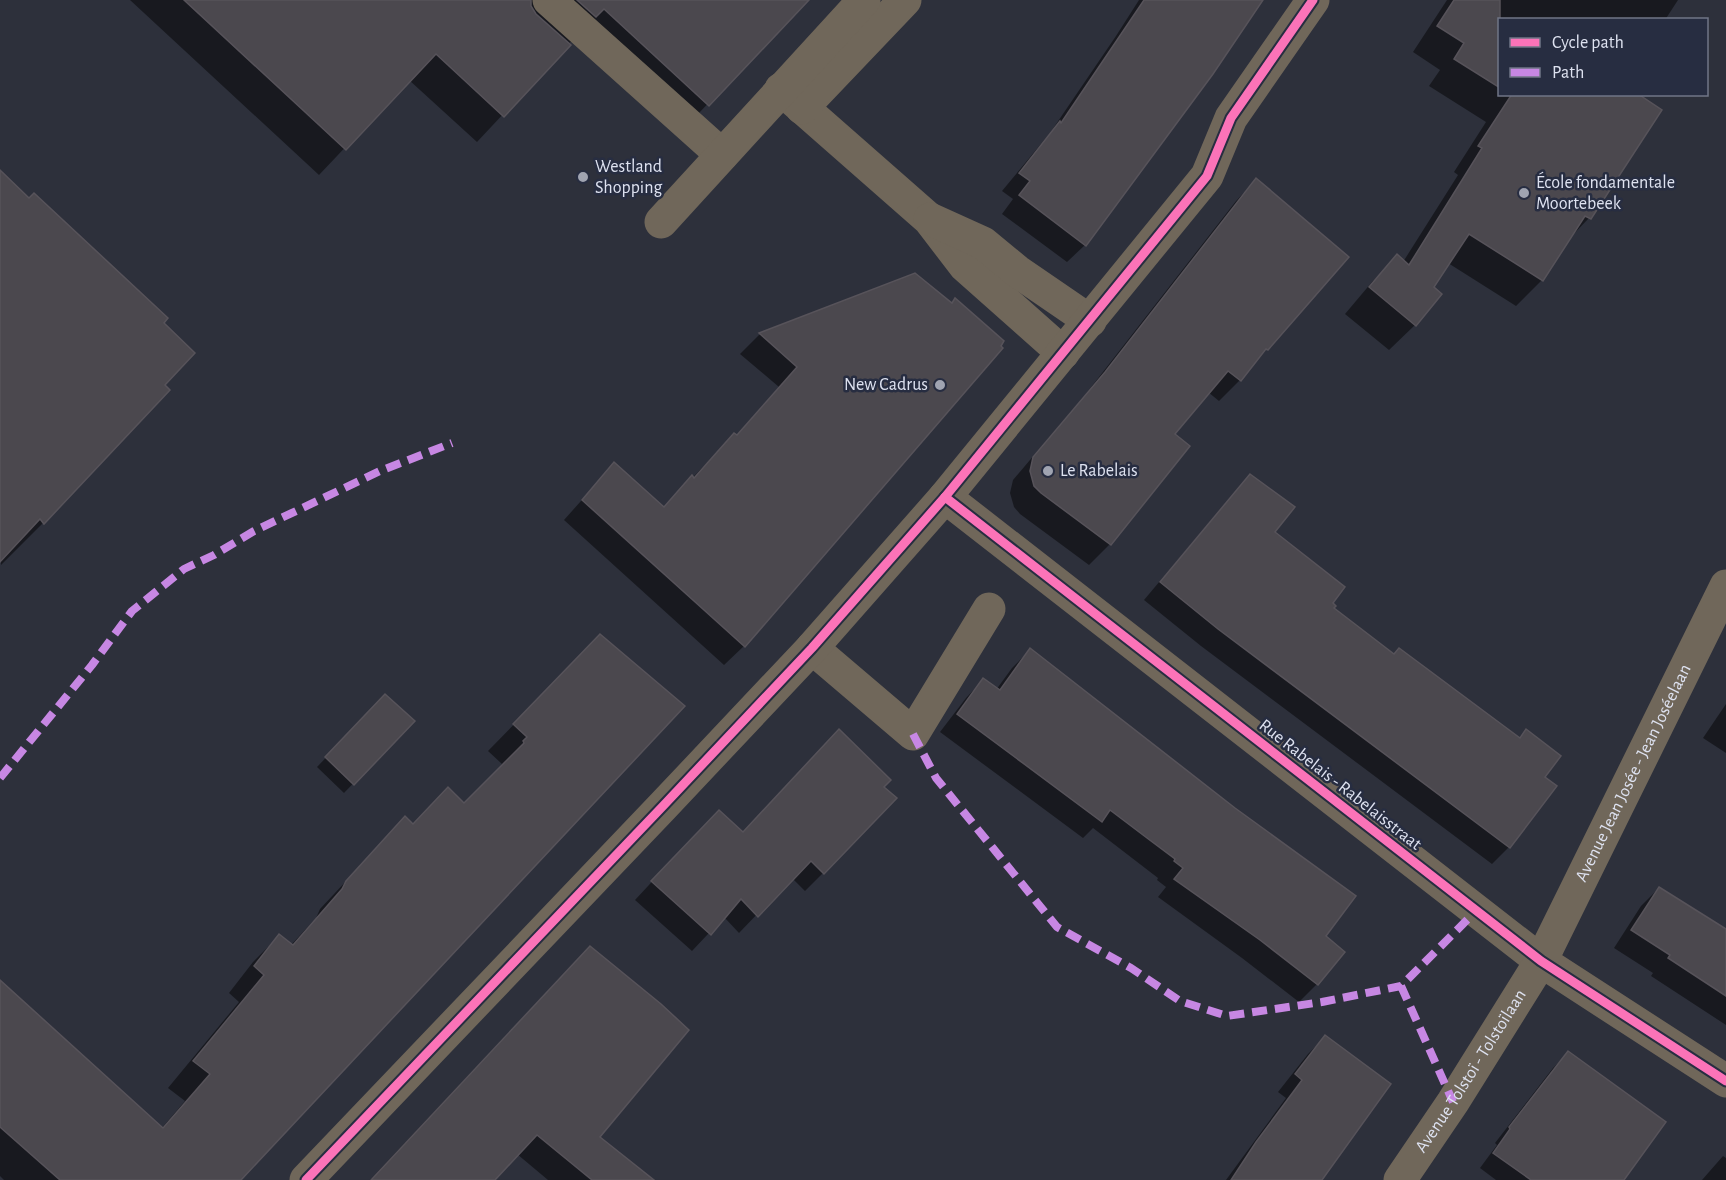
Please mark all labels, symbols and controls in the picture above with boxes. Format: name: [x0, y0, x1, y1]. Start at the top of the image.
legend: [1498, 18, 1708, 96]
text: Cycle path: [1552, 34, 1624, 52]
text: Path: [1552, 64, 1584, 82]
place label: Westland Shopping: [595, 158, 662, 197]
marker: Westland Shopping: [576, 170, 590, 184]
place label: École fondamentale Moortebeek: [1536, 171, 1675, 213]
marker: École fondamentale Moortebeek: [1517, 186, 1531, 200]
place label: New Cadrus: [844, 376, 928, 394]
marker: New Cadrus: [933, 378, 947, 392]
place label: Le Rabelais: [1060, 462, 1138, 480]
marker: Le Rabelais: [1041, 464, 1055, 478]
street label: Avenue Jean Josée - Jean Joséelaan: [1573, 662, 1695, 885]
street label: Rue Rabelais - Rabelaisstraat: [1255, 716, 1425, 854]
street label: Avenue Tolstoï - Tolstoïlaan: [1412, 986, 1530, 1156]

